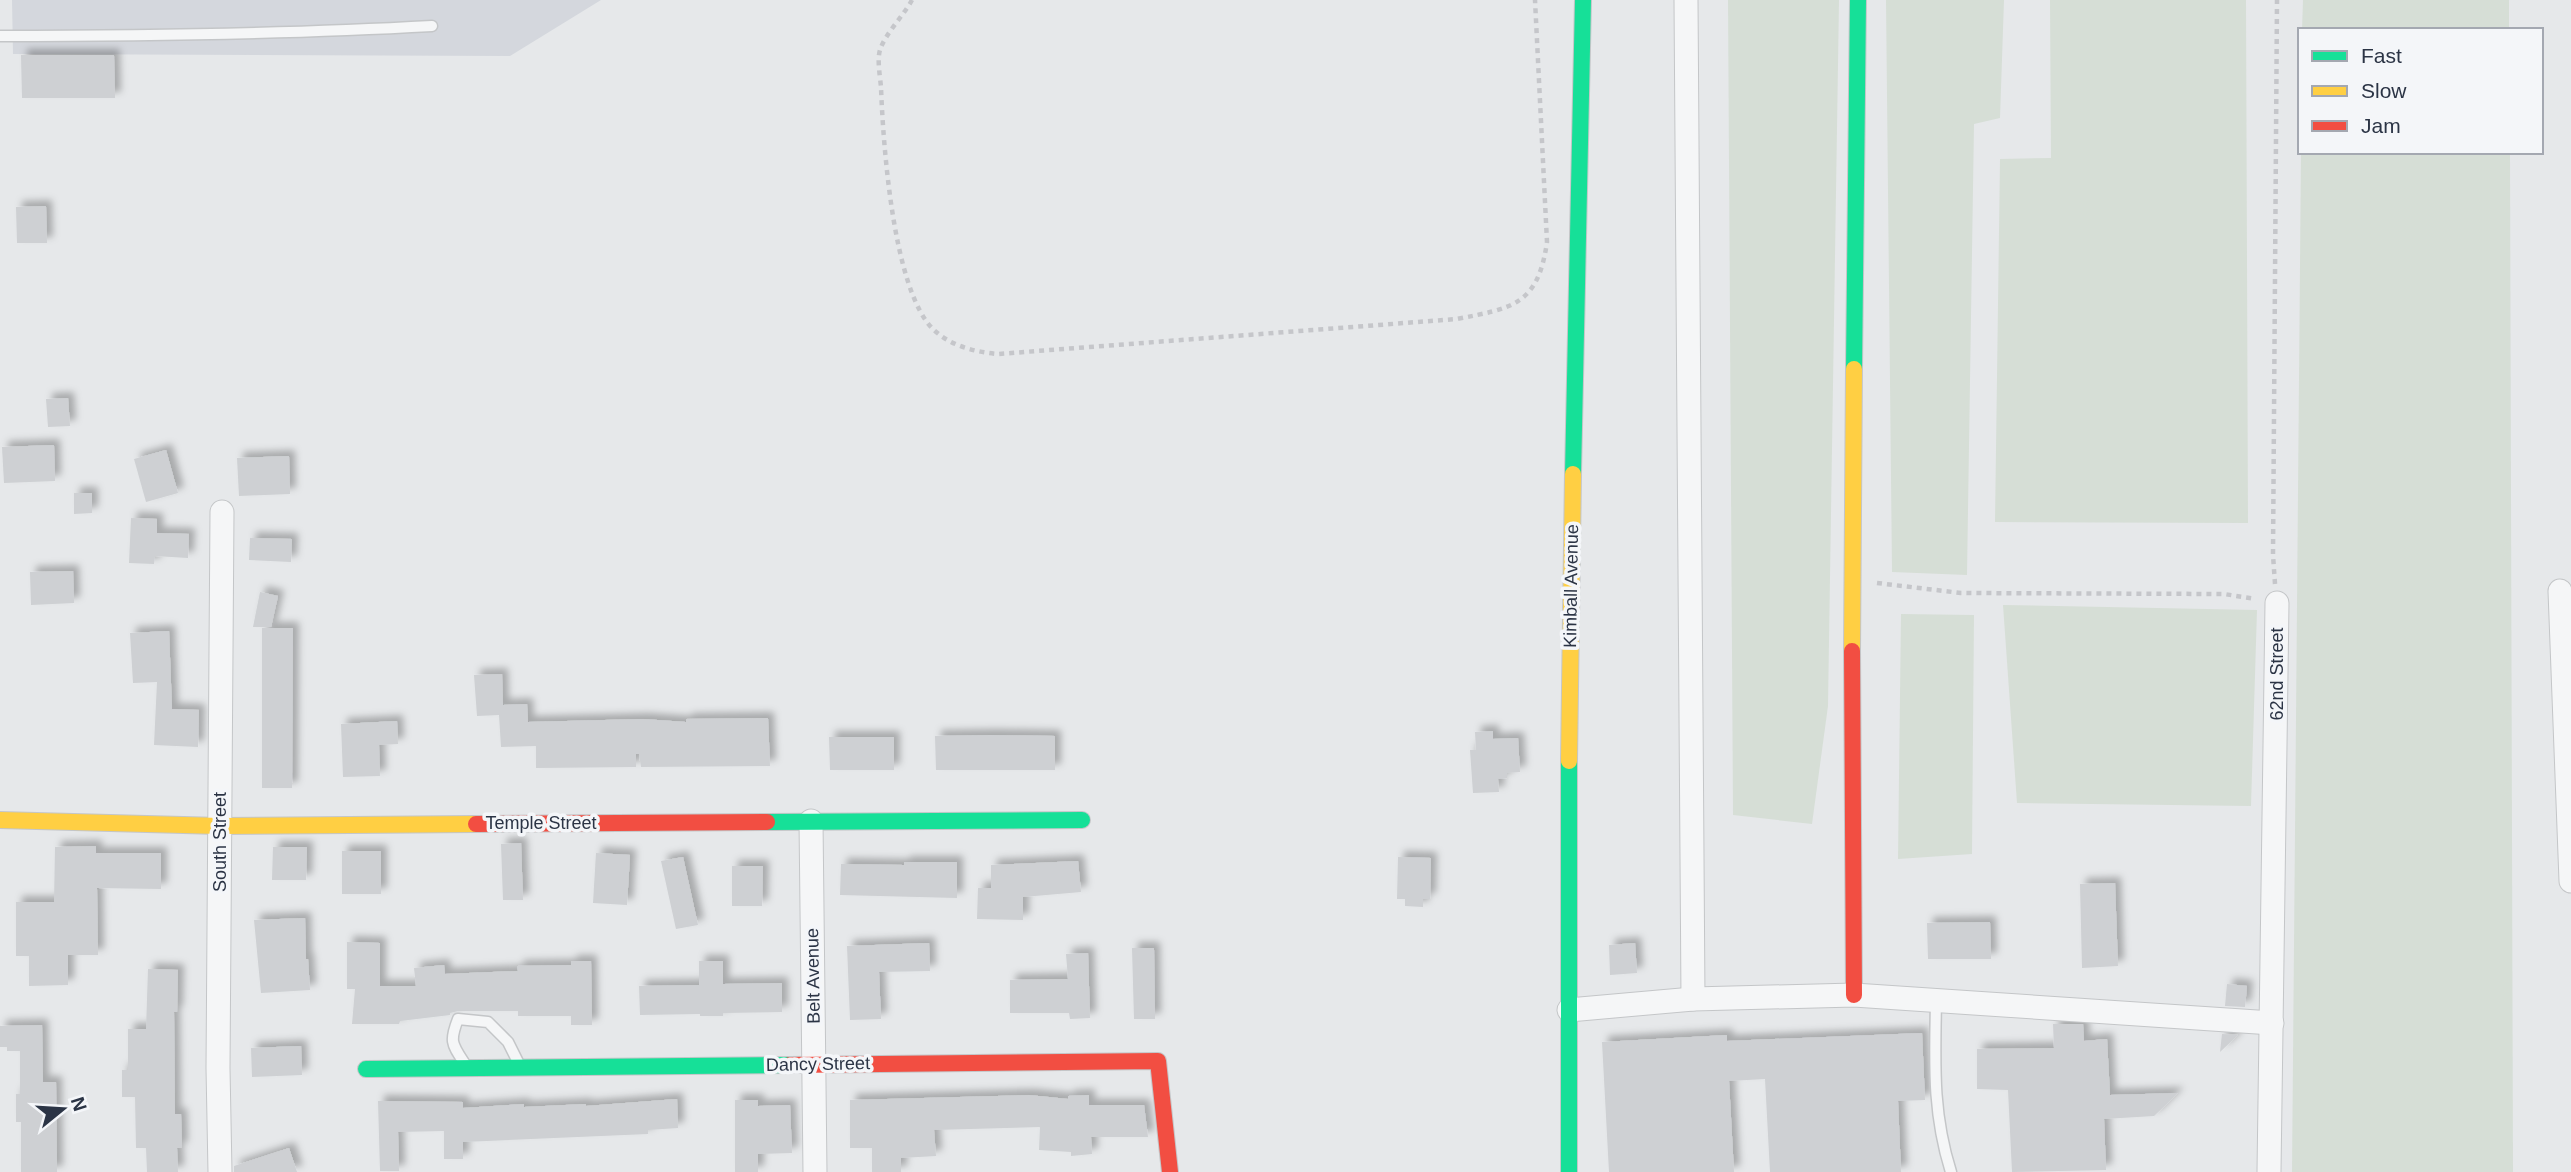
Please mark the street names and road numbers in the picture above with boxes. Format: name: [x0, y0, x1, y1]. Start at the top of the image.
street label: Kimball Avenue: [1560, 524, 1582, 648]
street label: 62nd Street: [2267, 627, 2287, 721]
street label: South Street: [210, 792, 230, 892]
street label: Temple Street: [485, 813, 597, 833]
street label: Belt Avenue: [802, 928, 824, 1024]
street label: Dancy Street: [766, 1053, 870, 1075]

